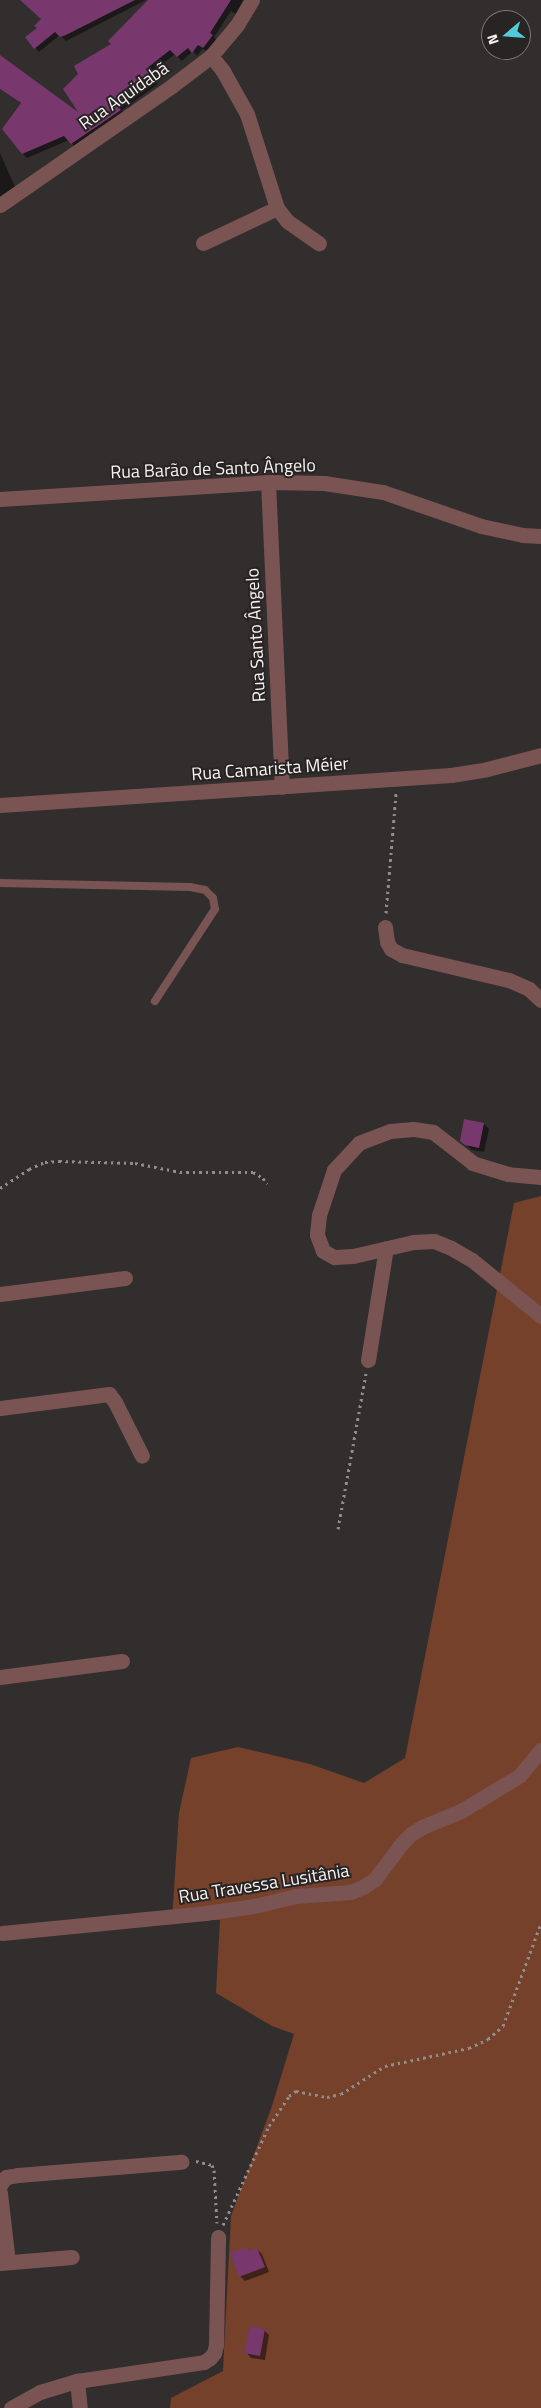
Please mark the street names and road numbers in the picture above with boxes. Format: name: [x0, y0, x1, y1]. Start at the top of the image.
street label: Rua Aquidabã: [75, 57, 173, 135]
street label: Rua Barão de Santo Ângelo: [110, 455, 316, 483]
street label: Rua Santo Ângelo: [242, 567, 270, 703]
street label: Rua Camarista Méier: [191, 753, 349, 785]
street label: Rua Travessa Lusitânia: [177, 1860, 351, 1908]

